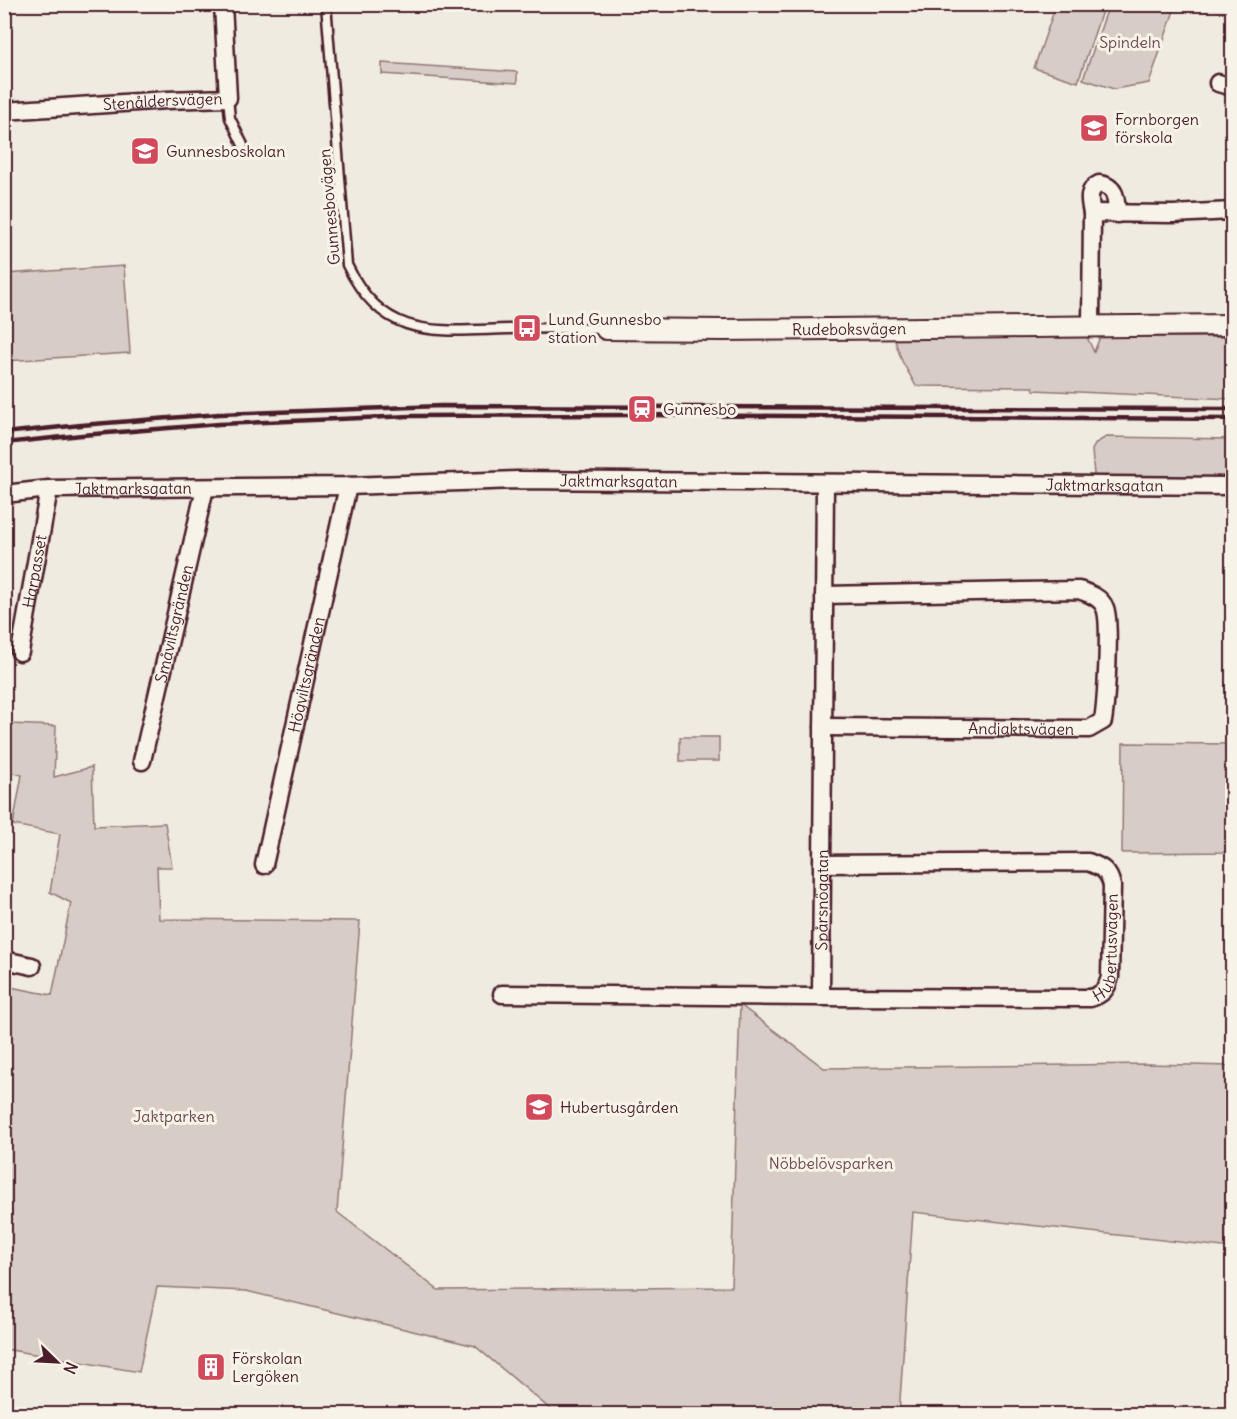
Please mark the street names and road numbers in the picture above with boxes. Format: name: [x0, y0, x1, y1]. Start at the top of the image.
street label: Stenåldersvägen: [102, 88, 223, 114]
street label: Gunnesbovägen: [314, 148, 344, 266]
street label: Rudeboksvägen: [792, 318, 906, 339]
street label: Jaktmarksgatan: [560, 470, 678, 491]
street label: Jaktmarksgatan: [1046, 474, 1164, 495]
street label: Jaktmarksgatan: [74, 478, 192, 499]
street label: Harpasset: [18, 532, 51, 609]
street label: Småviltsgränden: [150, 563, 197, 685]
street label: Högviltsgränden: [284, 615, 329, 734]
street label: Andjaktsvägen: [968, 718, 1074, 739]
street label: Spårsnögatan: [811, 849, 832, 951]
street label: Hubertusvägen: [1089, 893, 1122, 1006]

